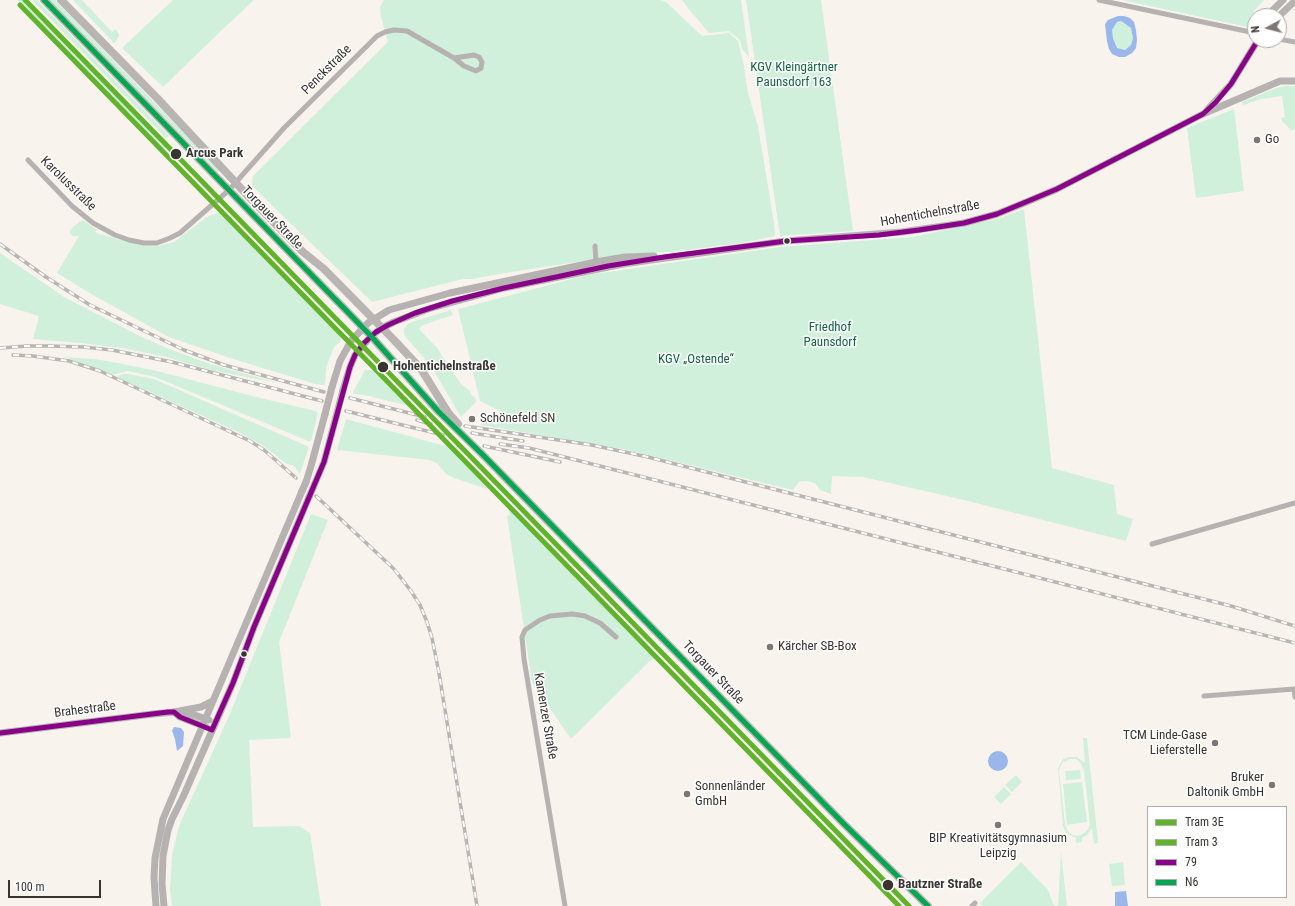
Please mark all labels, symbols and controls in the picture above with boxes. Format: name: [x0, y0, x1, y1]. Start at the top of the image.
north arrow: [1247, 8, 1287, 48]
text: N: [1249, 25, 1262, 34]
street label: Penckstraße: [299, 42, 355, 98]
park label: KGV Kleingärtner Paunsdorf 163: [750, 60, 838, 91]
place label: Go: [1265, 132, 1279, 148]
marker: Go: [1252, 135, 1262, 145]
place label: Arcus Park: [186, 146, 243, 162]
marker: Arcus Park: [169, 147, 183, 161]
street label: Karolusstraße: [37, 154, 99, 214]
street label: Torgauer Straße: [238, 183, 306, 253]
street label: Hohentichelnstraße: [879, 198, 981, 230]
unlabelled marker: [782, 236, 792, 246]
park label: Friedhof Paunsdorf: [803, 320, 857, 351]
park label: KGV „Ostende“: [658, 352, 734, 368]
place label: Hohentichelnstraße: [393, 359, 496, 375]
marker: Hohentichelnstraße: [376, 360, 390, 374]
place label: Schönefeld SN: [480, 411, 555, 427]
marker: Schönefeld SN: [467, 414, 477, 424]
street label: Torgauer Straße: [679, 638, 747, 708]
place label: Kärcher SB-Box: [778, 639, 857, 655]
marker: Kärcher SB-Box: [765, 642, 775, 652]
unlabelled marker: [239, 649, 249, 659]
street label: Kamenzer Straße: [530, 672, 560, 760]
street label: Brahestraße: [53, 698, 117, 722]
place label: TCM Linde-Gase Lieferstelle: [1123, 728, 1207, 759]
marker: TCM Linde-Gase Lieferstelle: [1210, 738, 1220, 748]
place label: Bruker Daltonik GmbH: [1187, 770, 1264, 801]
place label: Sonnenländer GmbH: [695, 779, 765, 810]
marker: Bruker Daltonik GmbH: [1267, 780, 1277, 790]
marker: Sonnenländer GmbH: [682, 789, 692, 799]
legend: [1147, 806, 1287, 898]
text: Tram 3E: [1185, 815, 1224, 829]
marker: BIP Kreativitätsgymnasium Leipzig: [993, 820, 1003, 830]
place label: BIP Kreativitätsgymnasium Leipzig: [929, 831, 1067, 862]
text: Tram 3: [1185, 835, 1218, 849]
text: 79: [1185, 855, 1197, 869]
scale bar: [10, 872, 103, 898]
text: N6: [1185, 875, 1198, 889]
place label: Bautzner Straße: [898, 877, 982, 893]
marker: Bautzner Straße: [881, 878, 895, 892]
text: 100 m: [15, 880, 45, 894]

